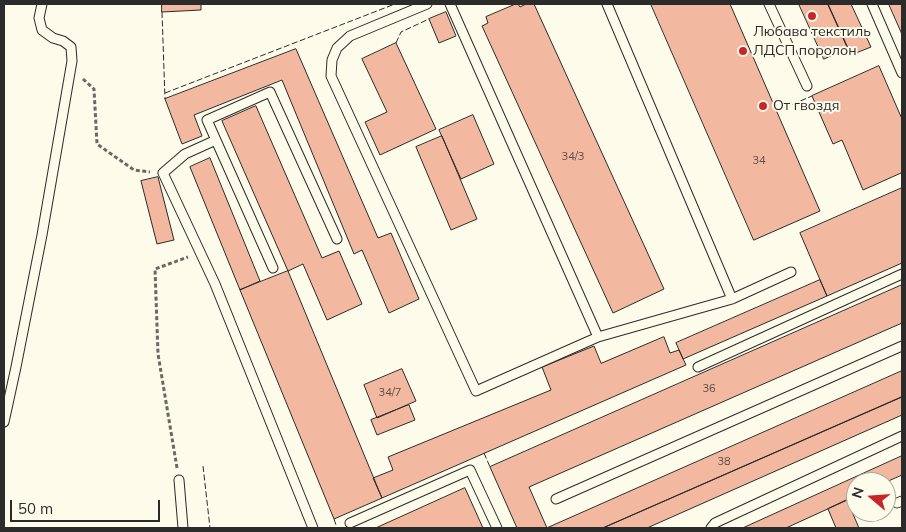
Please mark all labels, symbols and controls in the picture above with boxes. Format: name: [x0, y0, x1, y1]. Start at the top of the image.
marker: Любава текстиль: [806, 10, 818, 22]
place label: Любава текстиль: [753, 24, 871, 40]
place label: ЛДСП поролон: [753, 43, 857, 59]
marker: ЛДСП поролон: [737, 45, 749, 57]
place label: От гвоздя: [773, 98, 839, 114]
marker: От гвоздя: [757, 100, 769, 112]
house number: 34/3: [562, 150, 584, 164]
house number: 34: [752, 154, 766, 168]
house number: 36: [702, 382, 716, 396]
house number: 34/7: [379, 386, 401, 400]
house number: 38: [717, 455, 731, 469]
north arrow: [846, 472, 896, 522]
text: N: [847, 485, 868, 500]
scale bar: [12, 490, 162, 522]
text: 50 m: [18, 499, 53, 518]

